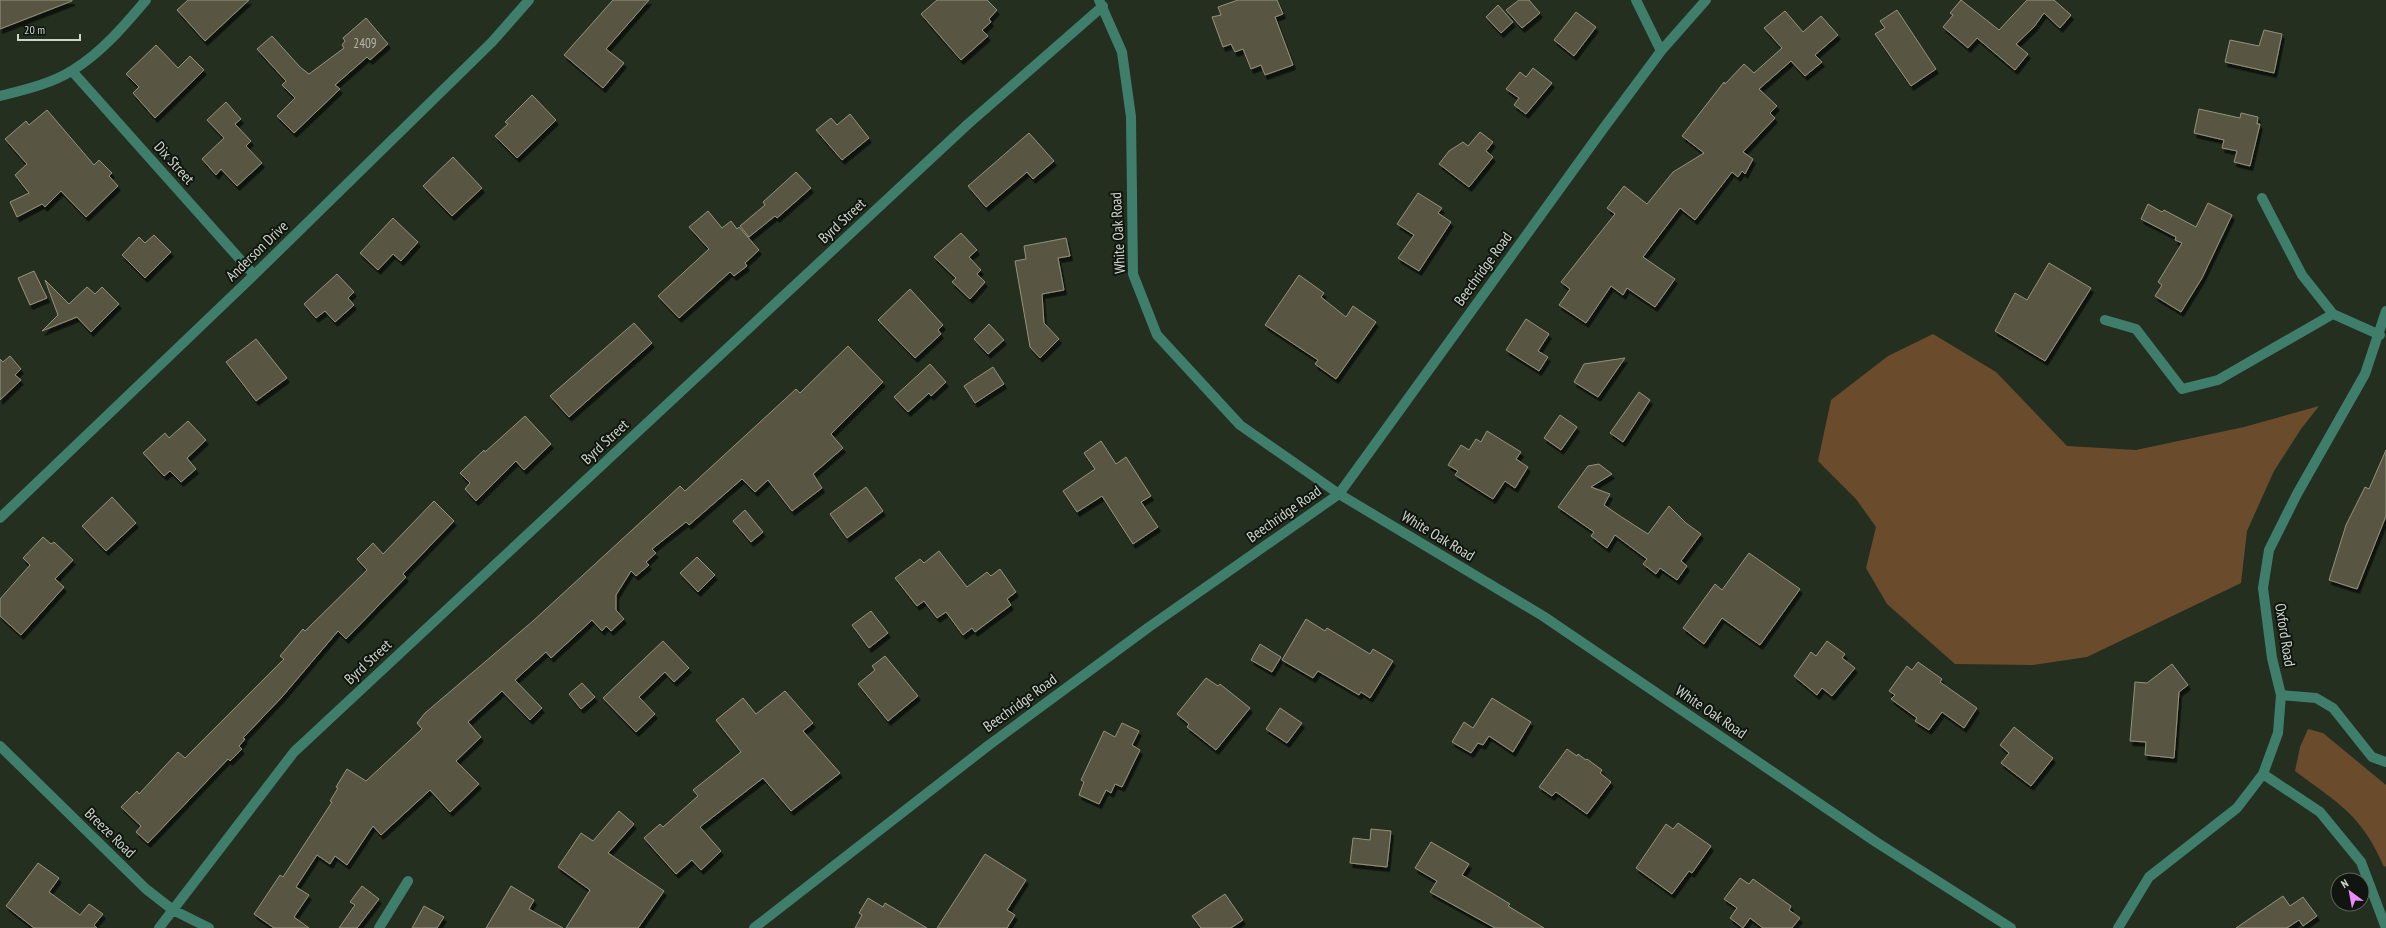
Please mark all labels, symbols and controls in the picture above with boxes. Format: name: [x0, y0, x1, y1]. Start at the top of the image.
scale bar: [18, 16, 80, 42]
text: 20 m: [24, 22, 45, 37]
house number: 2409: [353, 35, 377, 52]
street label: Dix Street: [150, 137, 199, 188]
street label: White Oak Road: [1106, 192, 1129, 274]
street label: Byrd Street: [814, 194, 869, 247]
street label: Anderson Drive: [222, 216, 292, 285]
street label: Beechridge Road: [1449, 228, 1516, 309]
street label: Byrd Street: [577, 415, 632, 468]
street label: Beechridge Road: [1243, 481, 1325, 546]
street label: White Oak Road: [1398, 506, 1478, 565]
street label: Oxford Road: [2271, 602, 2300, 668]
street label: Byrd Street: [340, 635, 395, 688]
street label: Beechridge Road: [979, 669, 1060, 736]
street label: White Oak Road: [1672, 681, 1750, 742]
street label: Breeze Road: [81, 804, 140, 862]
north arrow: [2330, 872, 2370, 912]
text: N: [2338, 876, 2351, 891]

